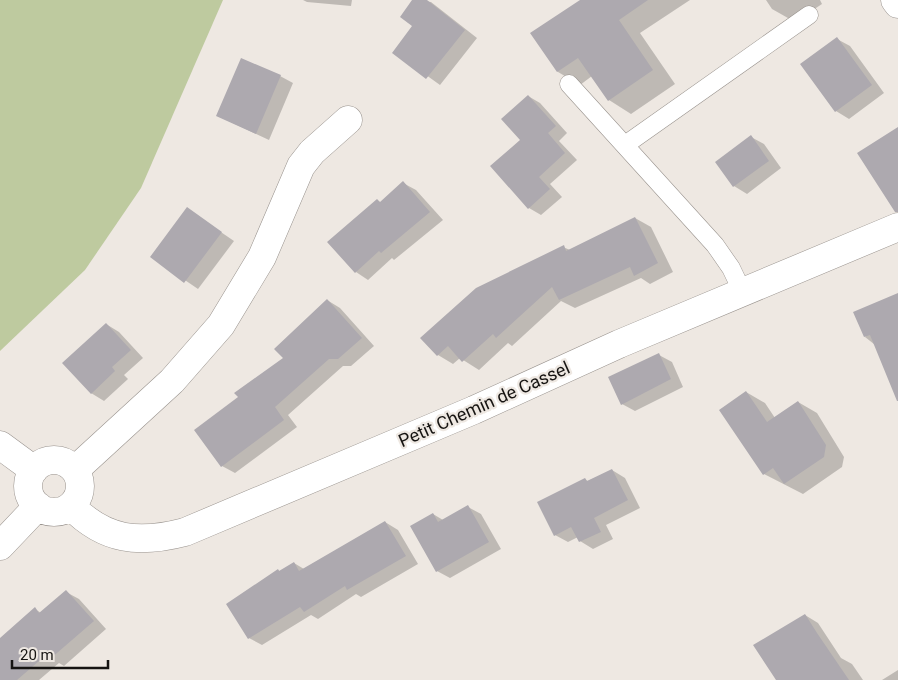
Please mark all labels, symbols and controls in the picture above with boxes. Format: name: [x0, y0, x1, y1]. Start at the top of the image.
street label: Petit Chemin de Cassel: [395, 357, 573, 451]
scale bar: [12, 638, 109, 670]
text: 20 m: [20, 646, 54, 664]

